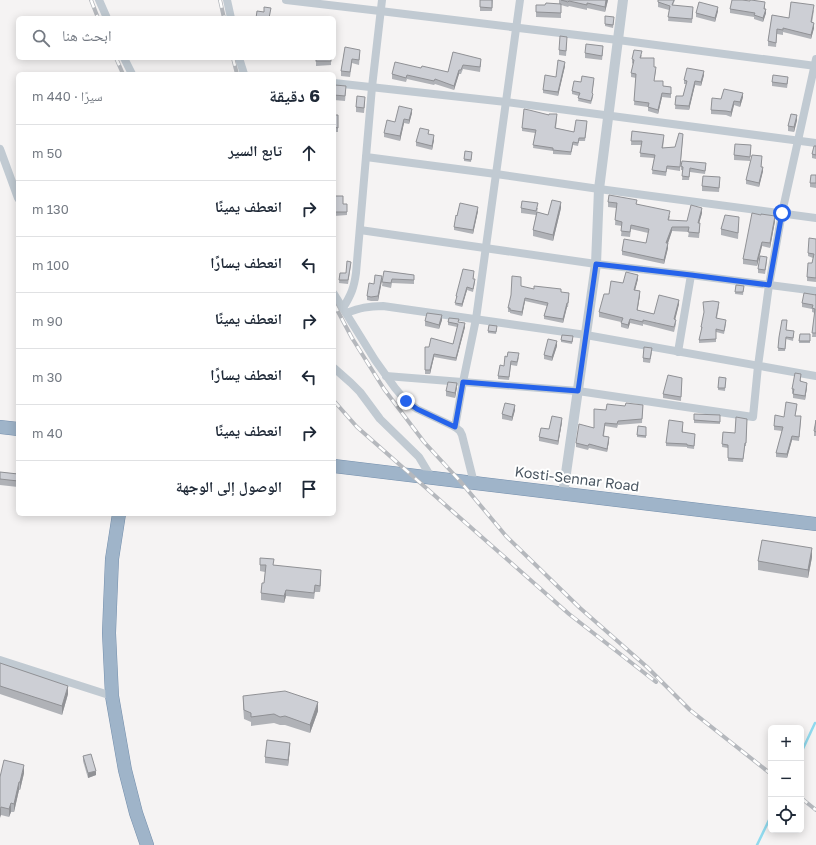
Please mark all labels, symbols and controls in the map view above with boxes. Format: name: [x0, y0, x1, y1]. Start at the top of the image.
search box: [16, 16, 336, 60]
text: ابحث هنا: [62, 26, 112, 44]
icon: search: [30, 27, 52, 49]
text: 6 دقيقة: [269, 85, 320, 106]
text: سيرًا · 440 m: [32, 88, 103, 104]
text: تابع السير: [228, 141, 282, 159]
icon: ahead: [298, 142, 320, 164]
text: 50 m: [32, 145, 62, 161]
text: انعطف يمينًا: [215, 197, 282, 215]
icon: right: [298, 198, 320, 220]
text: 130 m: [32, 201, 69, 217]
route start: [773, 204, 791, 222]
text: انعطف يسارًا: [210, 253, 282, 271]
icon: left: [298, 254, 320, 276]
text: 100 m: [32, 257, 69, 273]
text: انعطف يمينًا: [215, 309, 282, 327]
icon: right: [298, 310, 320, 332]
text: 90 m: [32, 313, 63, 329]
text: انعطف يسارًا: [210, 365, 282, 383]
icon: left: [298, 366, 320, 388]
text: 30 m: [32, 369, 62, 385]
route end: [397, 392, 415, 410]
text: انعطف يمينًا: [215, 421, 282, 439]
icon: right: [298, 422, 320, 444]
text: 40 m: [32, 425, 63, 441]
street label: Kosti-Sennar Road: [514, 462, 640, 495]
text: الوصول إلى الوجهة: [176, 477, 282, 495]
icon: arrive: [298, 478, 320, 500]
map controls: [768, 725, 804, 833]
button: +: [768, 725, 804, 761]
button: −: [768, 761, 804, 797]
button: locate: [768, 797, 804, 833]

